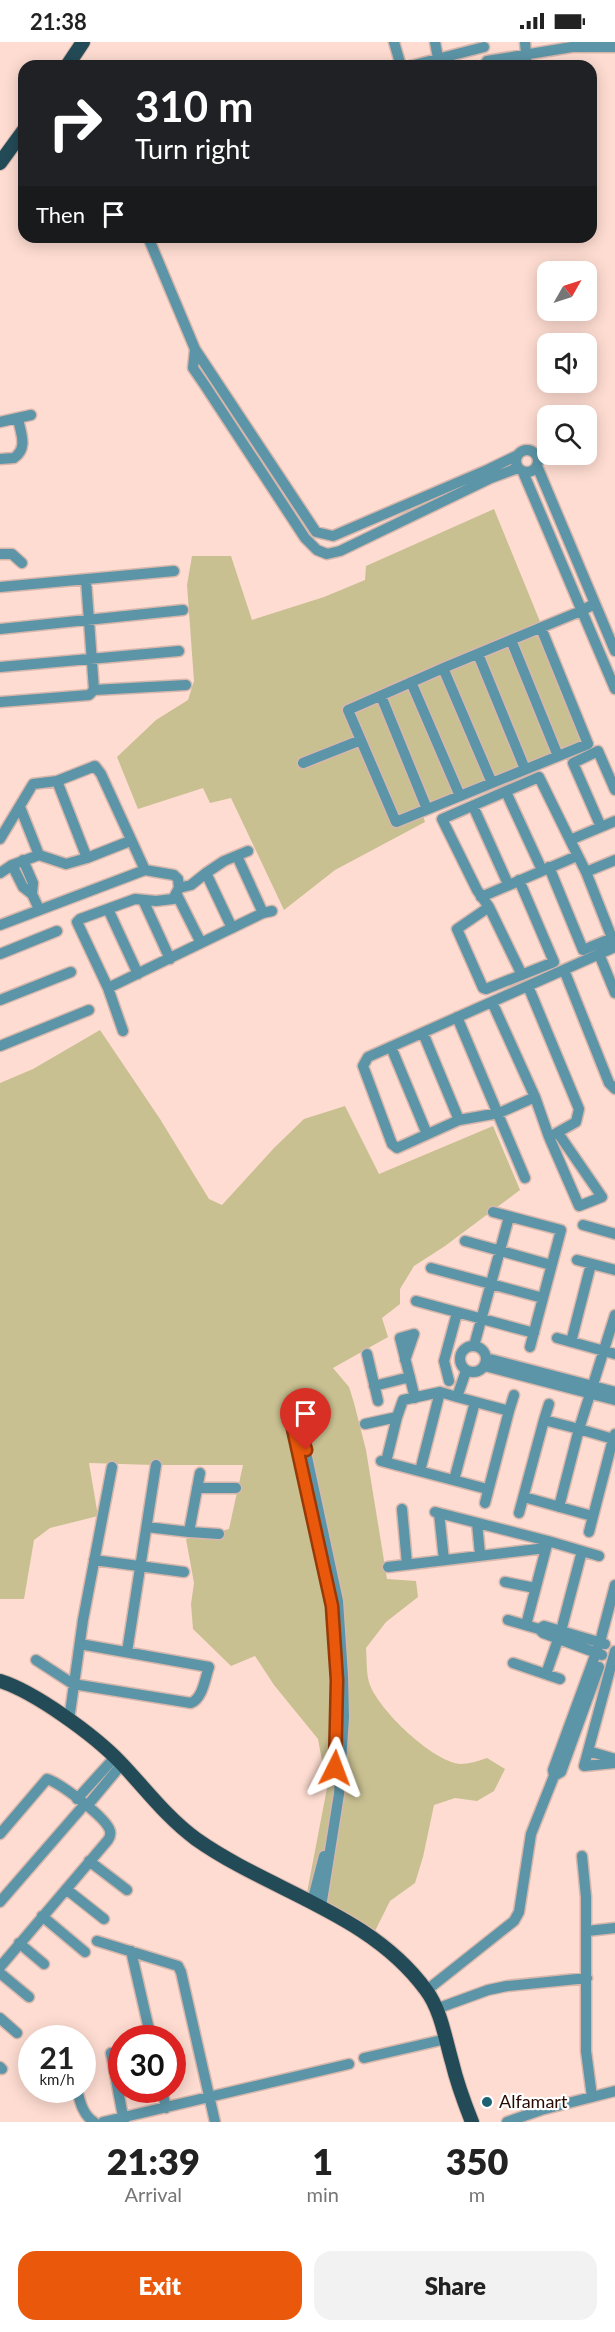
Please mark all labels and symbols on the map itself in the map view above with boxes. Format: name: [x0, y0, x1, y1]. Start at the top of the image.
north arrow: [537, 261, 597, 321]
pin: [280, 1388, 331, 1450]
position arrow: [303, 1736, 367, 1800]
speed limit sign: 30: [108, 2025, 186, 2103]
place label: Alfamart: [499, 2090, 568, 2112]
marker: Alfamart: [480, 2095, 494, 2109]

